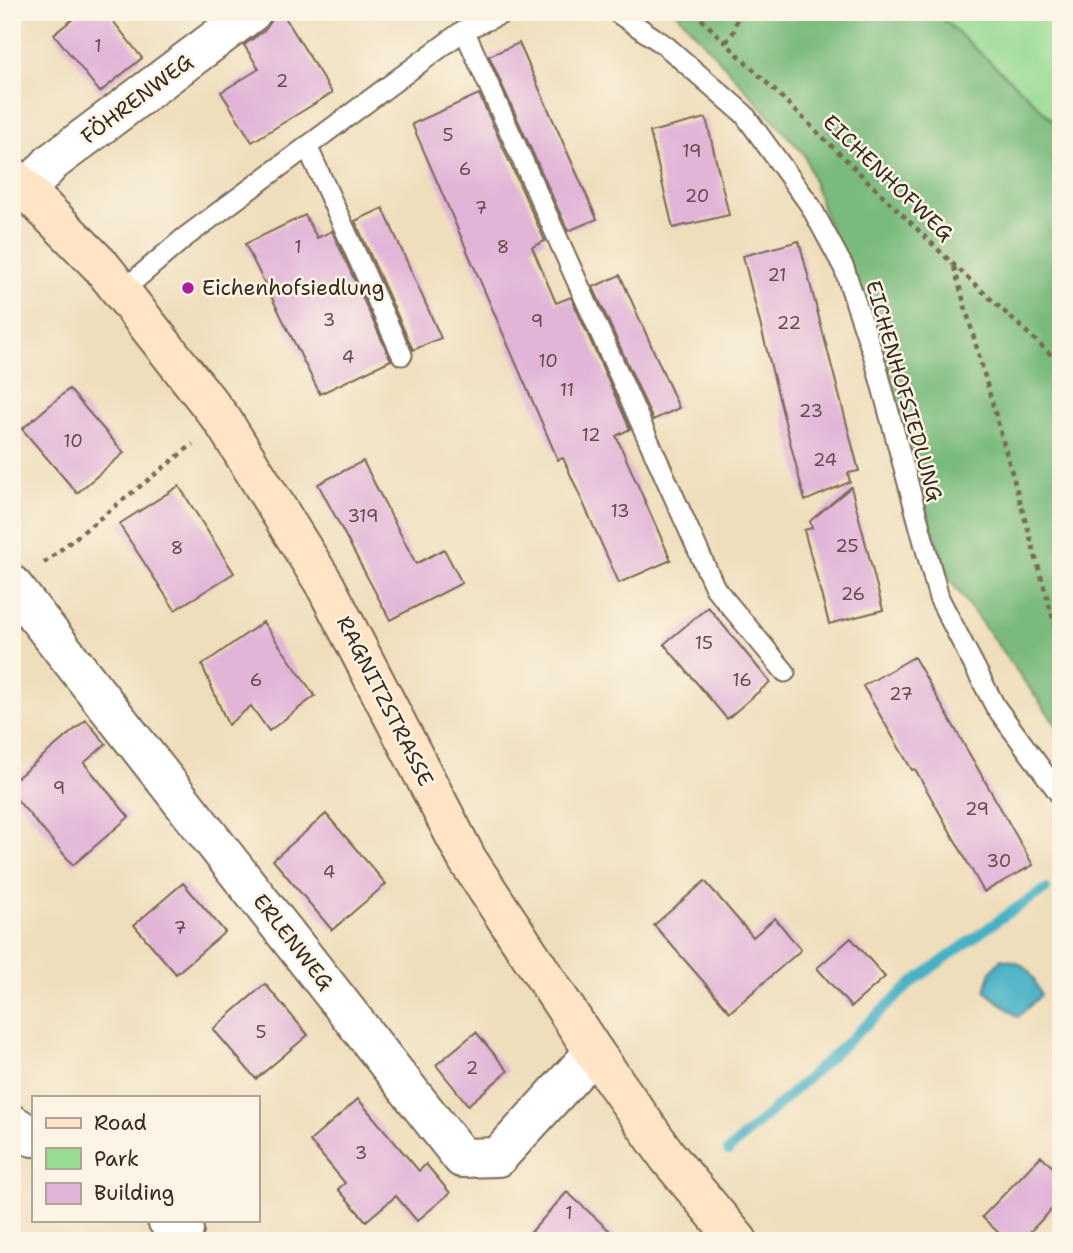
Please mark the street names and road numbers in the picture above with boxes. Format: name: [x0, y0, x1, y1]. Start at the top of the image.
street label: FÖHRENWEG: [75, 48, 199, 150]
street label: EICHENHOFWEG: [817, 108, 959, 248]
street label: EICHENHOFSIEDLUNG: [859, 277, 949, 505]
street label: RAGNITZSTRASSE: [330, 611, 440, 791]
street label: ERLENWEG: [246, 888, 340, 996]

